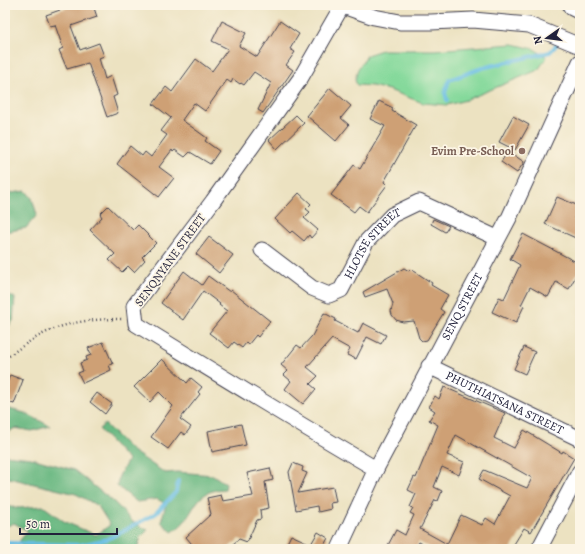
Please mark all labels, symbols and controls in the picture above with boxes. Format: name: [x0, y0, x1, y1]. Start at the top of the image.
north arrow: [527, 18, 567, 58]
text: N: [530, 35, 546, 46]
place label: Evim Pre-School: [431, 143, 515, 159]
marker: Evim Pre-School: [517, 146, 527, 156]
street label: HLOTSE STREET: [340, 204, 404, 282]
street label: SENQNYANE STREET: [131, 210, 209, 310]
street label: SENQ STREET: [438, 270, 487, 343]
street label: PHUTHIATSANA STREET: [443, 367, 567, 438]
scale bar: [20, 510, 117, 536]
text: 50 m: [26, 516, 50, 532]

